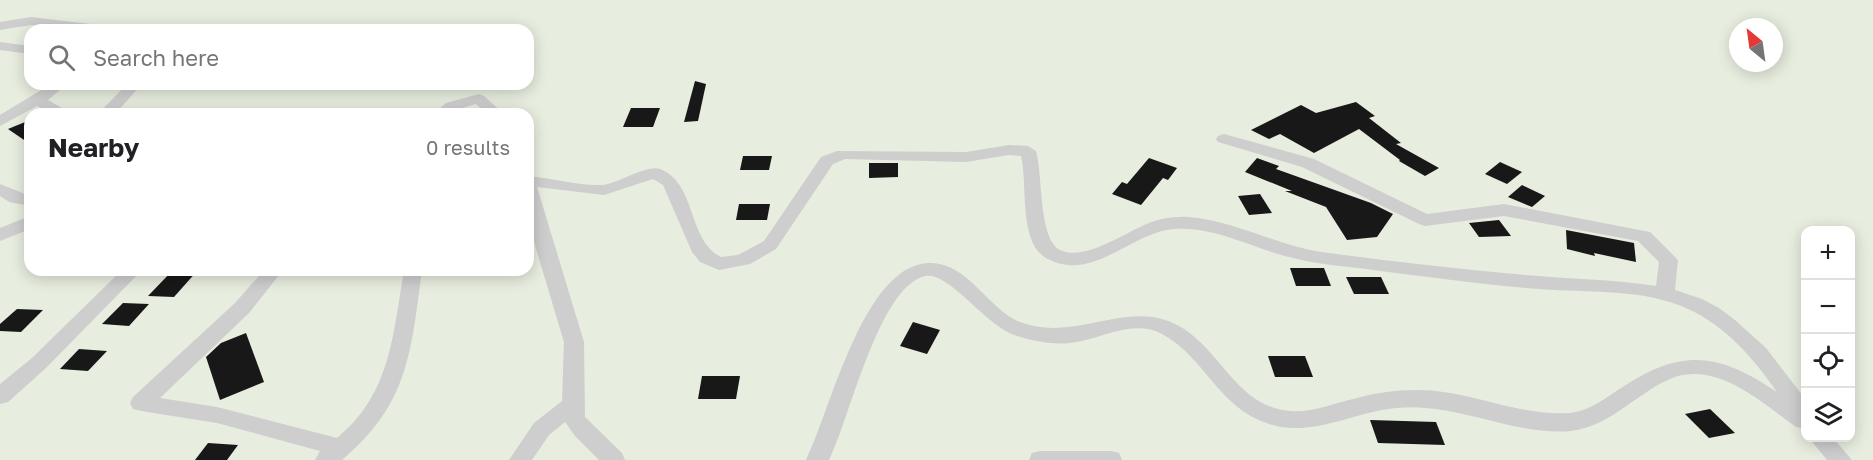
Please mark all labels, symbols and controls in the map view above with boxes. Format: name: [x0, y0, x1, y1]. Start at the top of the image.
north arrow: [1729, 18, 1783, 72]
search box: [24, 24, 534, 90]
icon: search: [45, 41, 78, 74]
text: Search here: [93, 44, 219, 71]
text: Nearby: [48, 132, 139, 163]
text: 0 results: [426, 135, 510, 159]
map controls: [1801, 226, 1855, 442]
button: +: [1801, 226, 1855, 280]
button: −: [1801, 280, 1855, 334]
button: locate: [1801, 334, 1855, 388]
button: layers: [1801, 388, 1855, 442]

